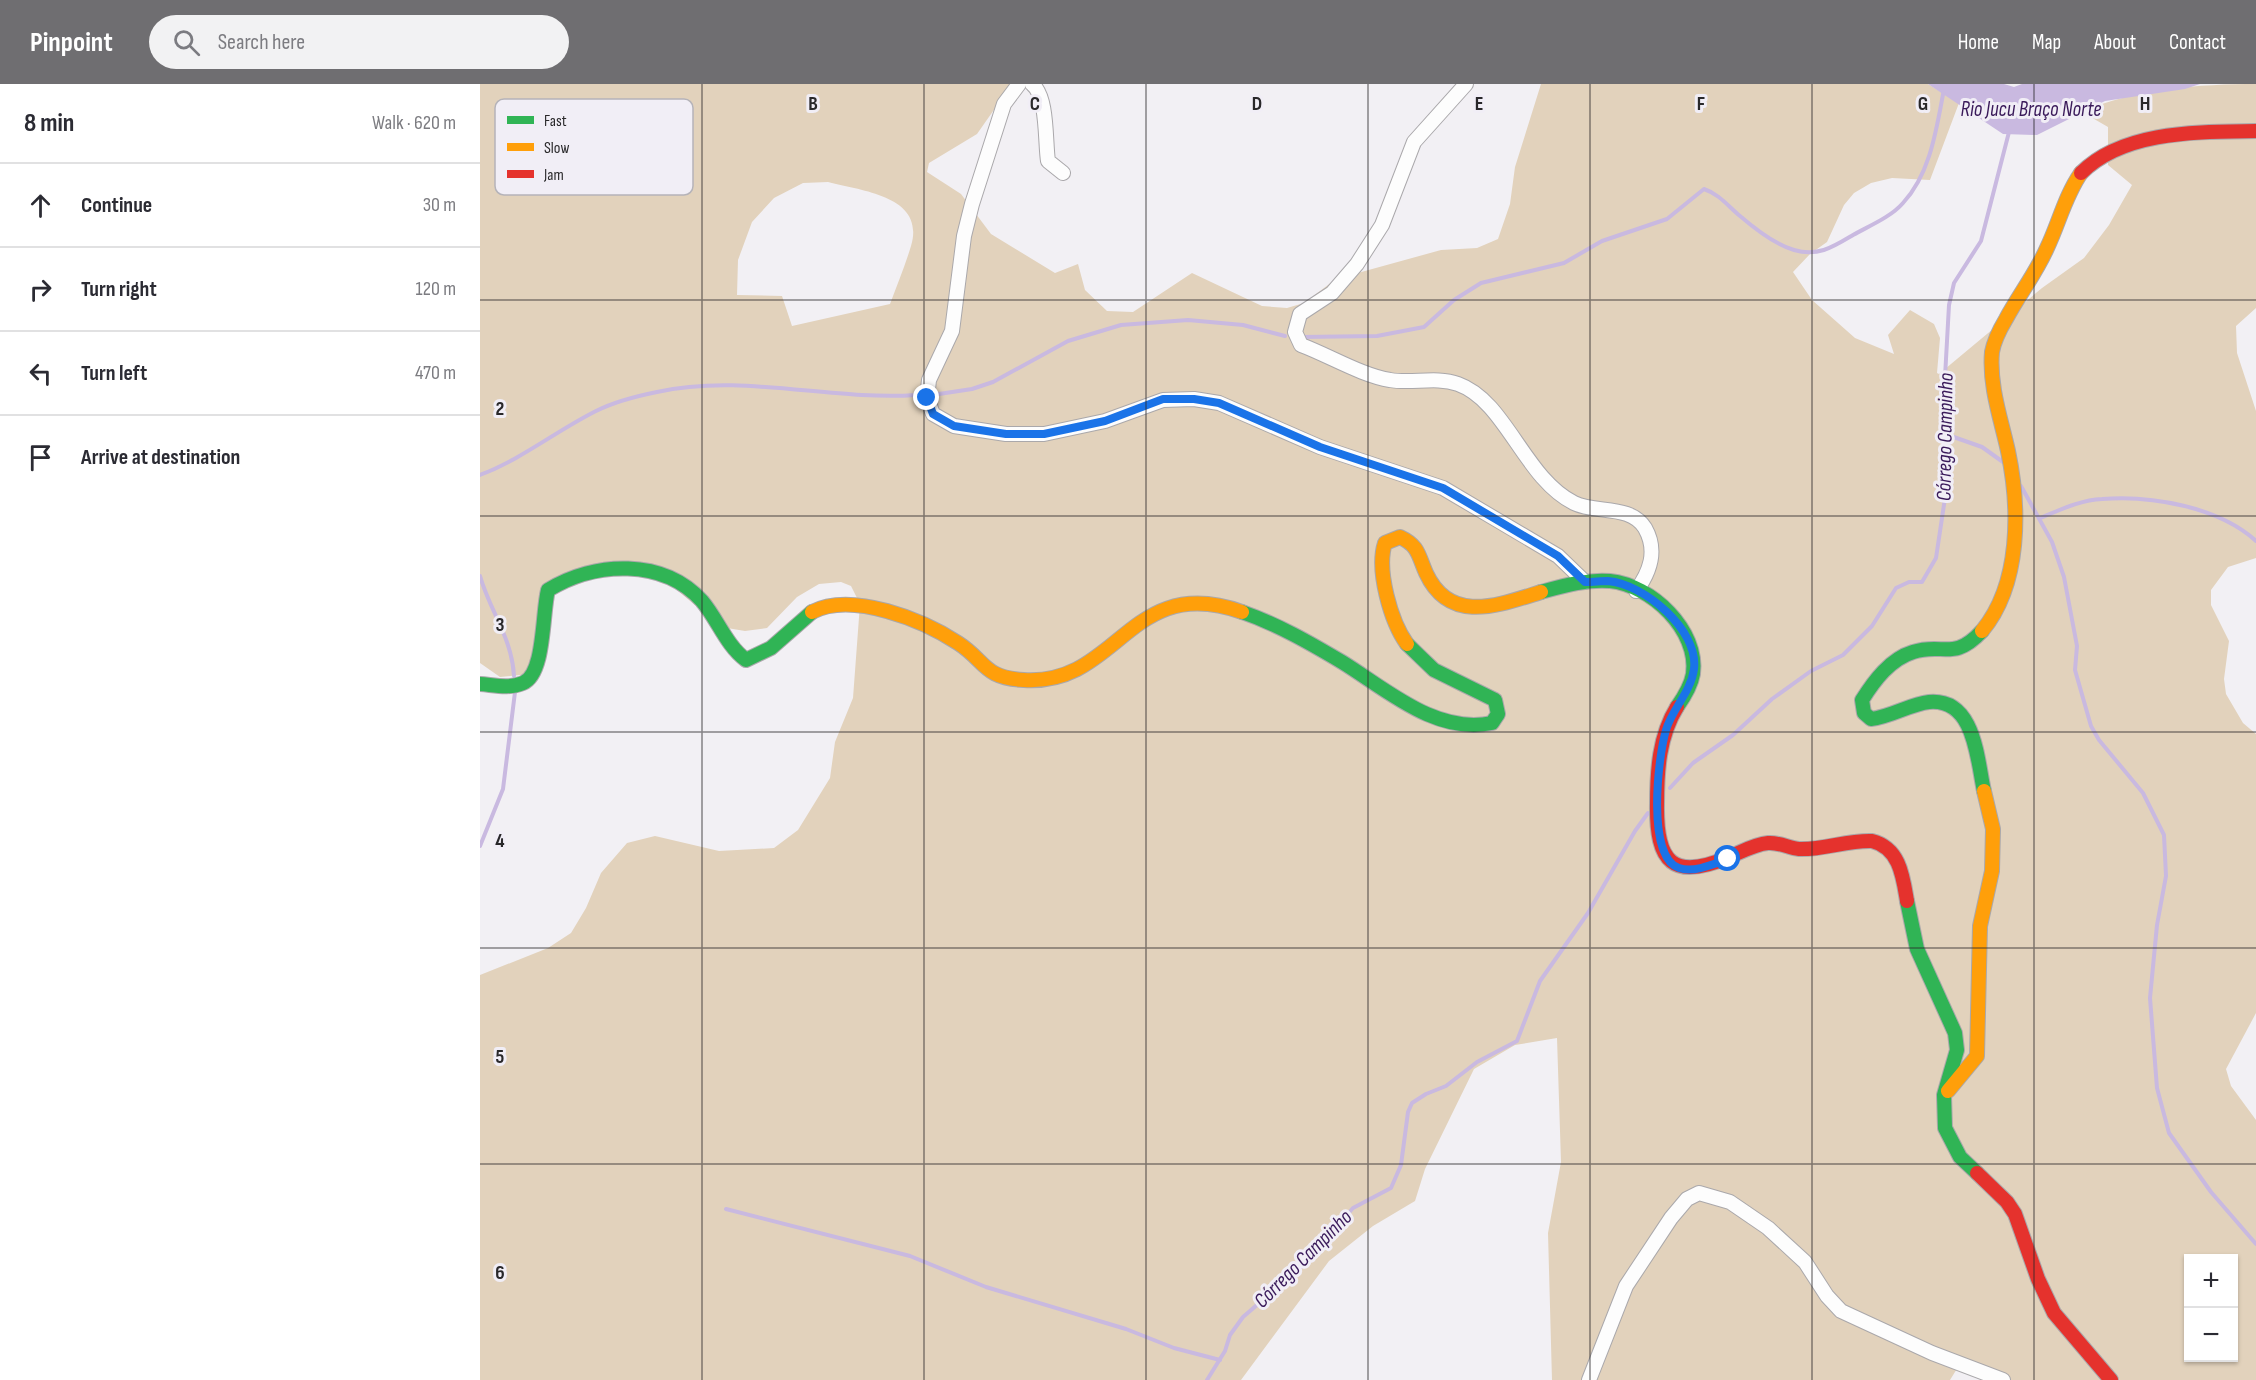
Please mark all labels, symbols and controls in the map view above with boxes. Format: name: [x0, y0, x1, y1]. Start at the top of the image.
search box: [149, 15, 569, 69]
text: Pinpoint: [30, 26, 113, 59]
icon: search: [170, 26, 203, 59]
text: Search here: [218, 29, 305, 56]
text: Home: [1958, 30, 1999, 55]
text: Map: [2032, 30, 2061, 55]
text: About: [2094, 30, 2136, 55]
text: Contact: [2169, 30, 2226, 55]
text: B: [808, 92, 818, 116]
text: C: [1030, 92, 1040, 116]
text: D: [1252, 92, 1262, 116]
text: E: [1475, 92, 1483, 116]
text: F: [1697, 92, 1705, 116]
text: G: [1918, 92, 1928, 116]
text: H: [2140, 92, 2150, 116]
water label: Rio Jucu Braço Norte: [1961, 97, 2101, 122]
legend: [495, 99, 693, 195]
text: 8 min: [24, 108, 74, 139]
text: Walk · 620 m: [372, 111, 456, 135]
text: Fast: [544, 112, 567, 131]
text: Slow: [544, 139, 569, 158]
text: Jam: [543, 166, 564, 185]
icon: ahead: [24, 189, 57, 222]
text: Continue: [81, 192, 152, 219]
text: 30 m: [423, 193, 456, 217]
icon: right: [24, 273, 57, 306]
text: Turn right: [81, 276, 157, 303]
text: 120 m: [416, 277, 456, 301]
icon: left: [24, 357, 57, 390]
text: Turn left: [81, 360, 147, 387]
text: 470 m: [415, 361, 456, 385]
water label: Córrego Campinho: [1931, 372, 1959, 501]
route end: [913, 384, 939, 410]
text: 2: [496, 397, 504, 421]
icon: arrive: [24, 441, 57, 474]
text: Arrive at destination: [81, 444, 240, 471]
text: 3: [496, 613, 505, 637]
text: 4: [495, 829, 505, 853]
route start: [1714, 845, 1740, 871]
text: 5: [496, 1045, 505, 1069]
water label: Córrego Campinho: [1249, 1204, 1358, 1313]
map controls: [2184, 1254, 2238, 1362]
button: +: [2184, 1254, 2238, 1308]
text: 6: [495, 1261, 505, 1285]
button: −: [2184, 1308, 2238, 1362]

